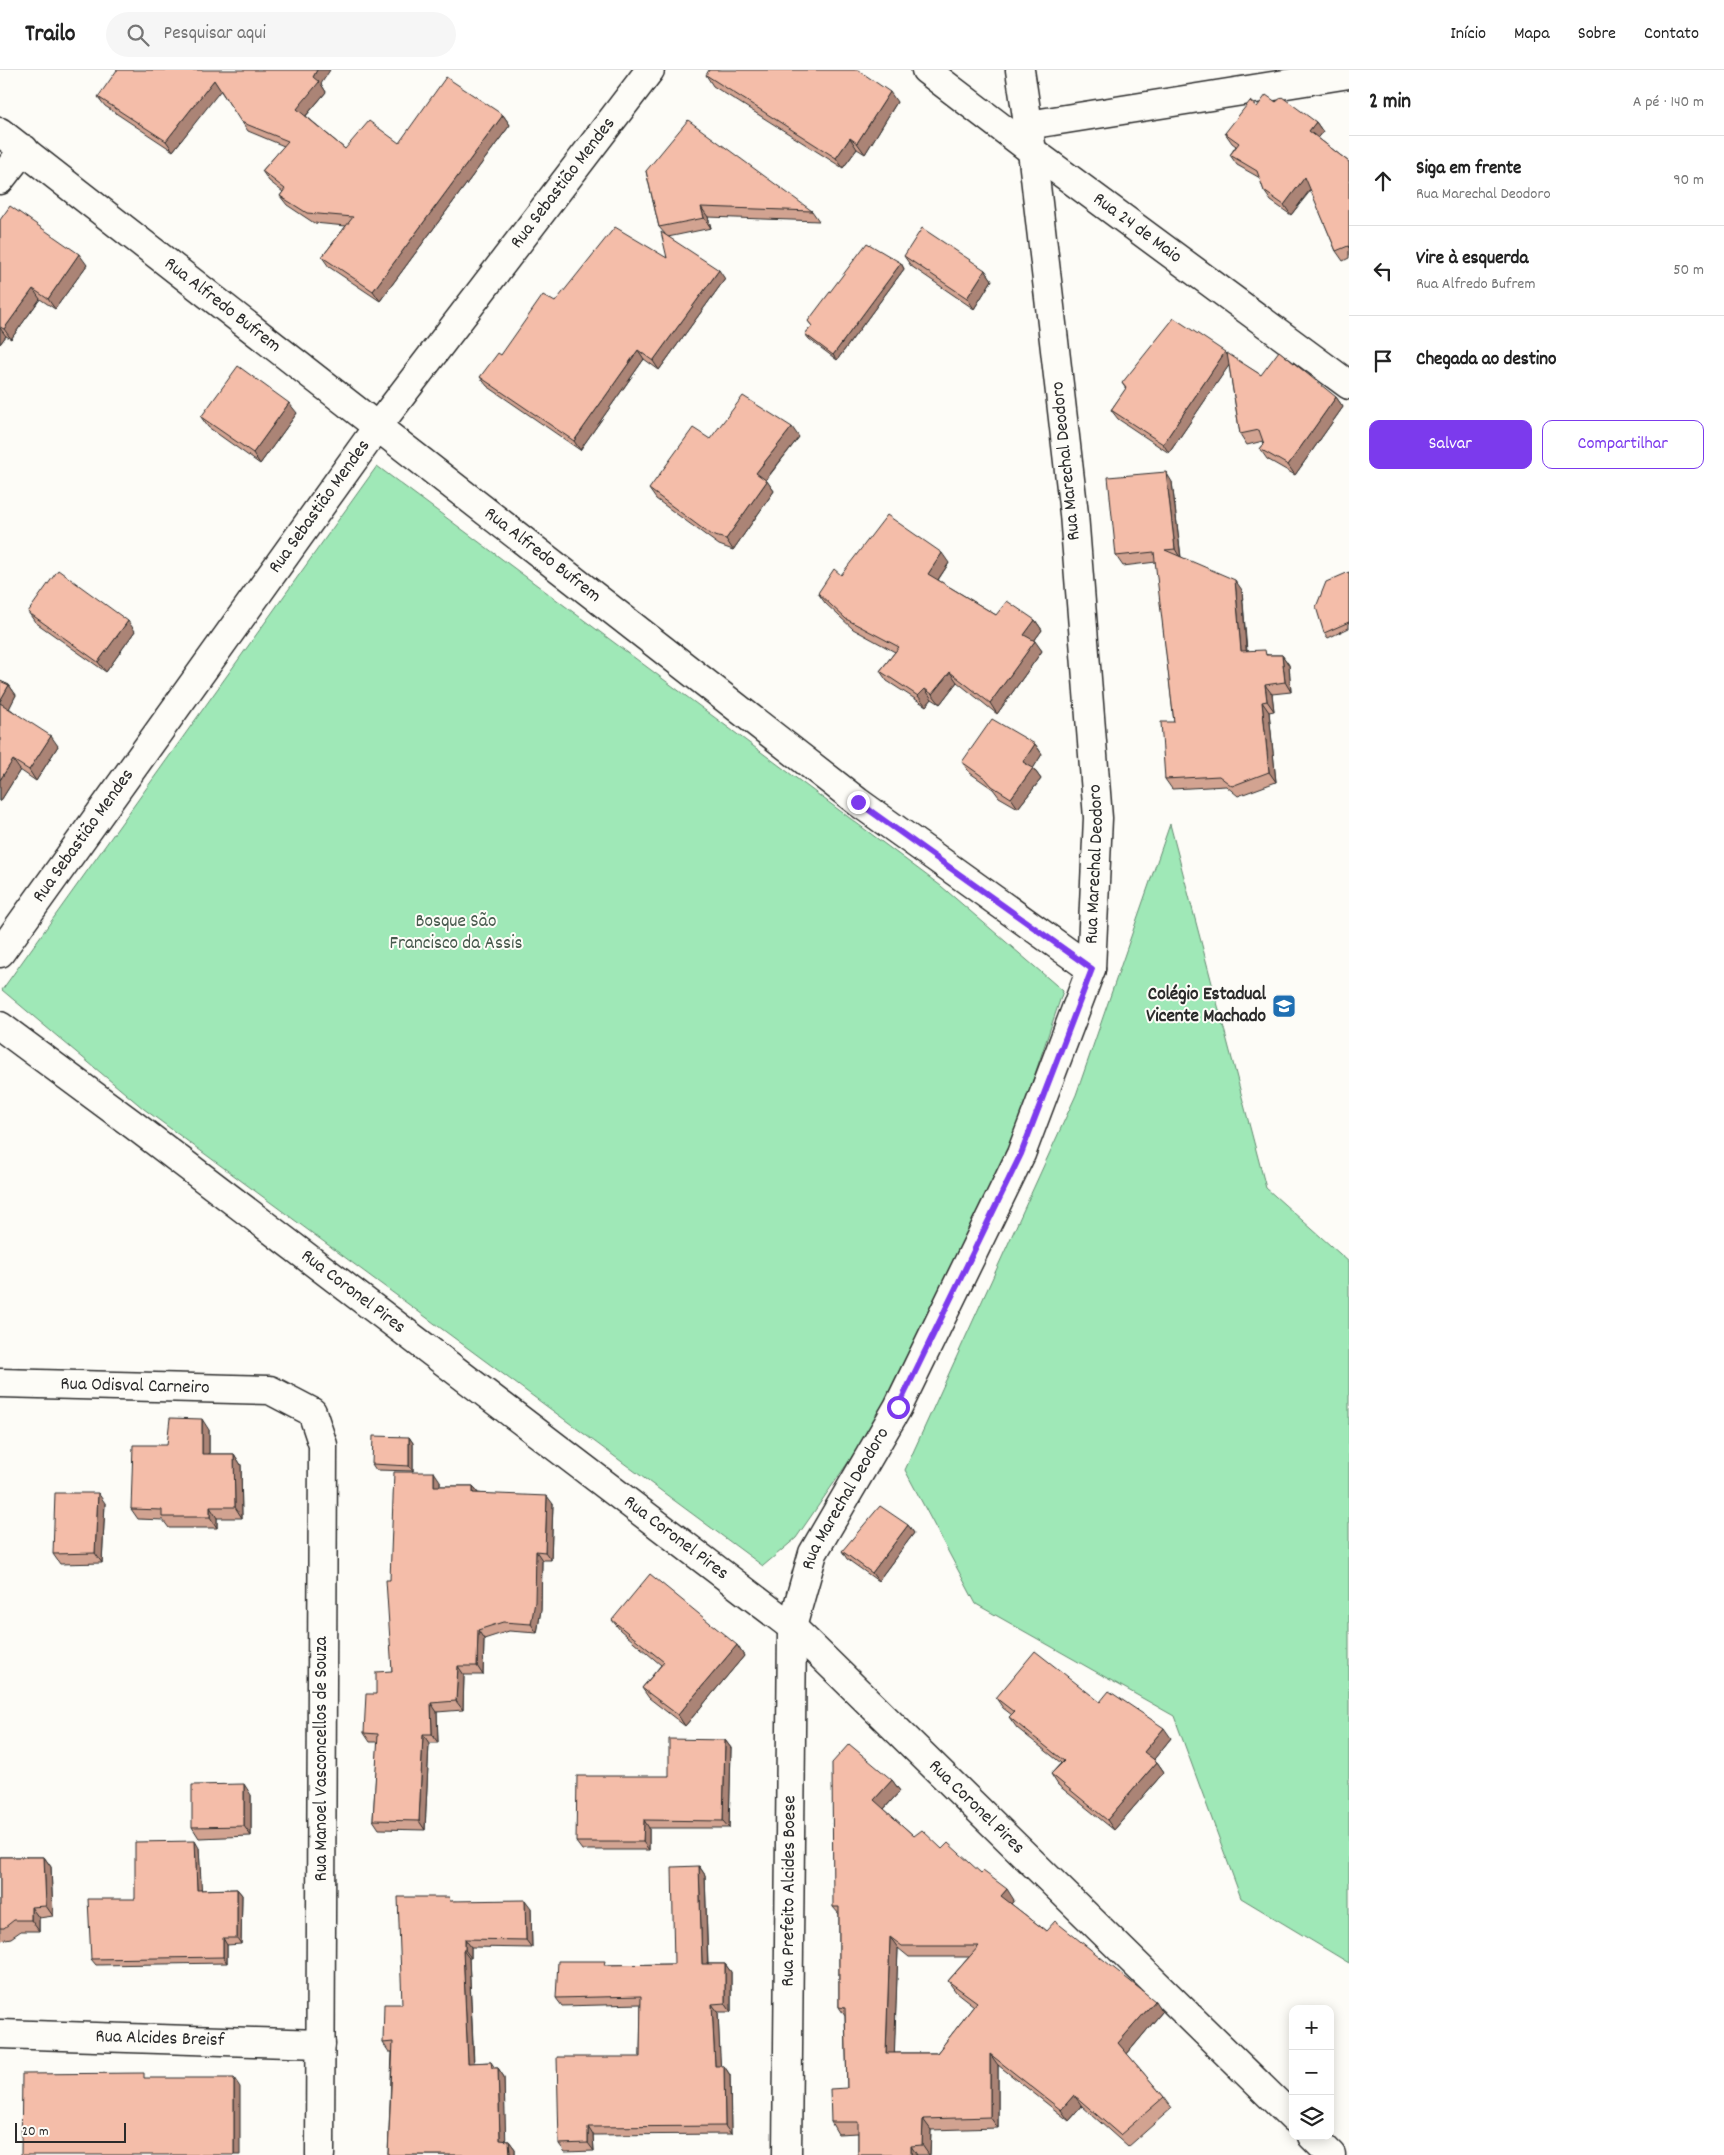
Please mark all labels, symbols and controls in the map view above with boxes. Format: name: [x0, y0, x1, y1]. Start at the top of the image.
search box: [106, 12, 456, 57]
text: Trailo: [25, 18, 76, 52]
icon: search: [124, 21, 152, 49]
text: Pesquisar aqui: [164, 21, 266, 48]
text: Início: [1450, 22, 1486, 47]
text: Mapa: [1514, 22, 1550, 47]
text: Sobre: [1578, 22, 1616, 47]
text: Contato: [1644, 22, 1699, 47]
text: 2 min: [1369, 88, 1411, 118]
text: A pé · 140 m: [1633, 91, 1704, 114]
street label: Rua Sebastião Mendes: [504, 112, 622, 255]
text: Siga em frente: [1416, 156, 1521, 183]
icon: ahead: [1369, 167, 1397, 195]
text: 90 m: [1673, 169, 1704, 192]
text: Rua Marechal Deodoro: [1416, 183, 1551, 206]
street label: Rua 24 de Maio: [1087, 187, 1187, 271]
text: Vire à esquerda: [1416, 246, 1528, 273]
street label: Rua Alfredo Bufrem: [158, 251, 287, 360]
icon: left: [1369, 257, 1397, 285]
text: 50 m: [1673, 259, 1704, 282]
text: Rua Alfredo Bufrem: [1416, 273, 1535, 296]
icon: arrive: [1369, 347, 1397, 375]
text: Chegada ao destino: [1416, 347, 1557, 374]
street label: Rua Marechal Deodoro: [1045, 380, 1089, 542]
button: Salvar: [1369, 420, 1532, 469]
button: Compartilhar: [1542, 420, 1704, 469]
street label: Rua Sebastião Mendes: [263, 434, 377, 579]
street label: Rua Alfredo Bufrem: [478, 501, 607, 610]
street label: Rua Sebastião Mendes: [27, 763, 141, 908]
street label: Rua Marechal Deodoro: [1079, 783, 1112, 945]
route end: [847, 791, 870, 814]
park label: Bosque São Francisco da Assis: [390, 909, 522, 958]
place label: Colégio Estadual Vicente Machado: [1146, 982, 1267, 1031]
school or university icon: Colégio Estadual Vicente Machado: [1271, 993, 1297, 1019]
street label: Rua Coronel Pires: [295, 1243, 411, 1341]
street label: Rua Odisval Carneiro: [60, 1371, 210, 1402]
route start: [887, 1396, 910, 1419]
street label: Rua Marechal Deodoro: [795, 1423, 897, 1573]
street label: Rua Coronel Pires: [618, 1489, 734, 1587]
street label: Rua Manoel Vasconcellos de Souza: [309, 1636, 336, 1881]
street label: Rua Coronel Pires: [922, 1754, 1030, 1861]
street label: Rua Prefeito Alcides Boese: [775, 1795, 804, 1987]
map controls: [1289, 2005, 1334, 2140]
button: +: [1289, 2005, 1334, 2050]
street label: Rua Alcides Breisf: [95, 2023, 226, 2055]
button: −: [1289, 2050, 1334, 2095]
button: layers: [1289, 2095, 1334, 2140]
scale bar: [15, 2120, 126, 2143]
text: 20 m: [22, 2122, 49, 2142]

